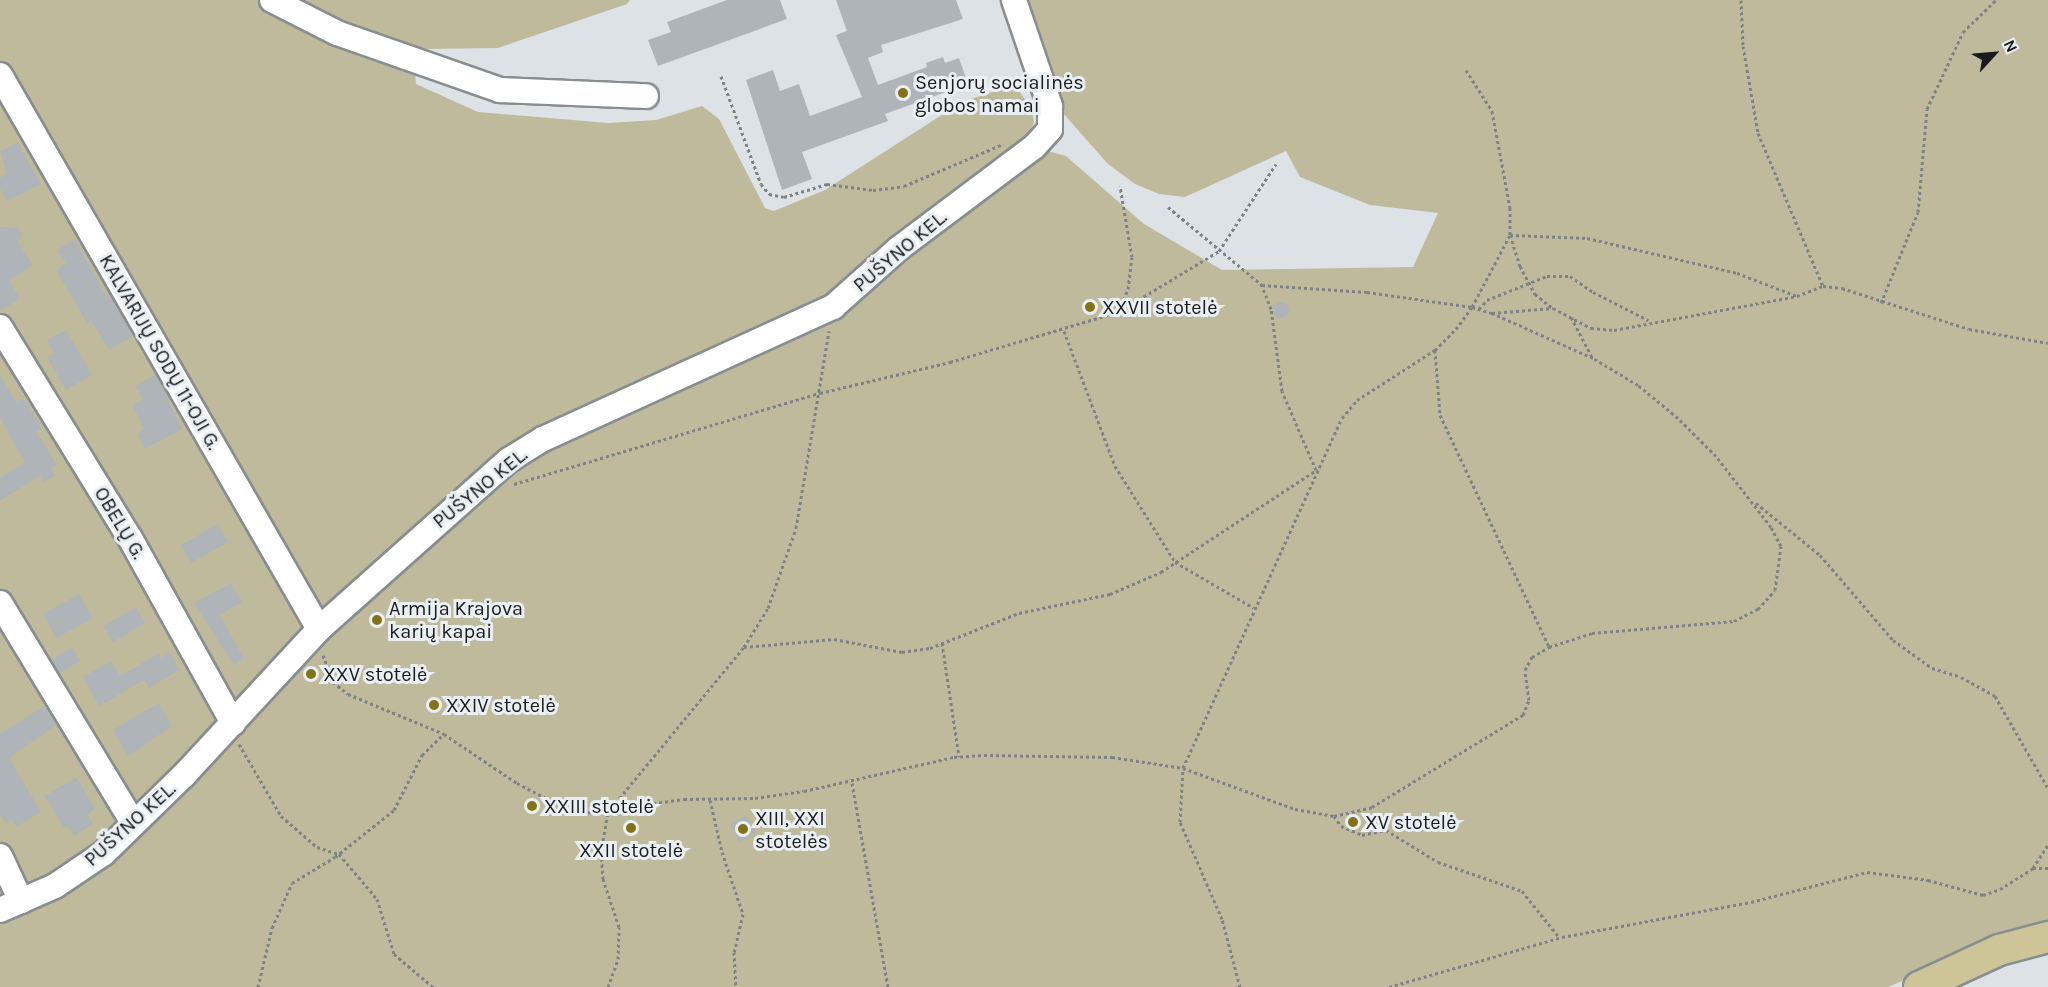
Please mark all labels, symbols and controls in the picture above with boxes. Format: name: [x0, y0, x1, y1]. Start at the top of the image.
north arrow: [1964, 24, 2024, 84]
text: N: [2000, 37, 2022, 55]
place label: Senjorų socialinės globos namai: [915, 70, 1084, 117]
marker: Senjorų socialinės globos namai: [896, 86, 910, 100]
street label: PUŠYNO KEL.: [848, 205, 952, 297]
street label: KALVARIJŲ SODŲ 11-OJI G.: [94, 250, 226, 454]
place label: XXVII stotelė: [1102, 295, 1217, 319]
marker: XXVII stotelė: [1083, 300, 1097, 314]
street label: PUŠYNO KEL.: [428, 443, 532, 533]
street label: OBELŲ G.: [89, 482, 151, 564]
place label: Armija Krajova karių kapai: [389, 596, 523, 643]
marker: Armija Krajova karių kapai: [370, 613, 384, 627]
place label: XXV stotelė: [323, 662, 427, 686]
marker: XXV stotelė: [304, 667, 318, 681]
place label: XXIV stotelė: [446, 693, 556, 717]
marker: XXIV stotelė: [427, 698, 441, 712]
street label: PUŠYNO KEL.: [79, 777, 181, 871]
place label: XXIII stotelė: [544, 794, 654, 818]
marker: XXIII stotelė: [525, 799, 539, 813]
place label: XIII, XXI stotelės: [755, 806, 828, 853]
place label: XV stotelė: [1365, 810, 1456, 834]
marker: XV stotelė: [1346, 815, 1360, 829]
marker: XXII stotelė: [624, 821, 638, 835]
marker: XIII, XXI stotelės: [736, 822, 750, 836]
place label: XXII stotelė: [579, 838, 683, 862]

